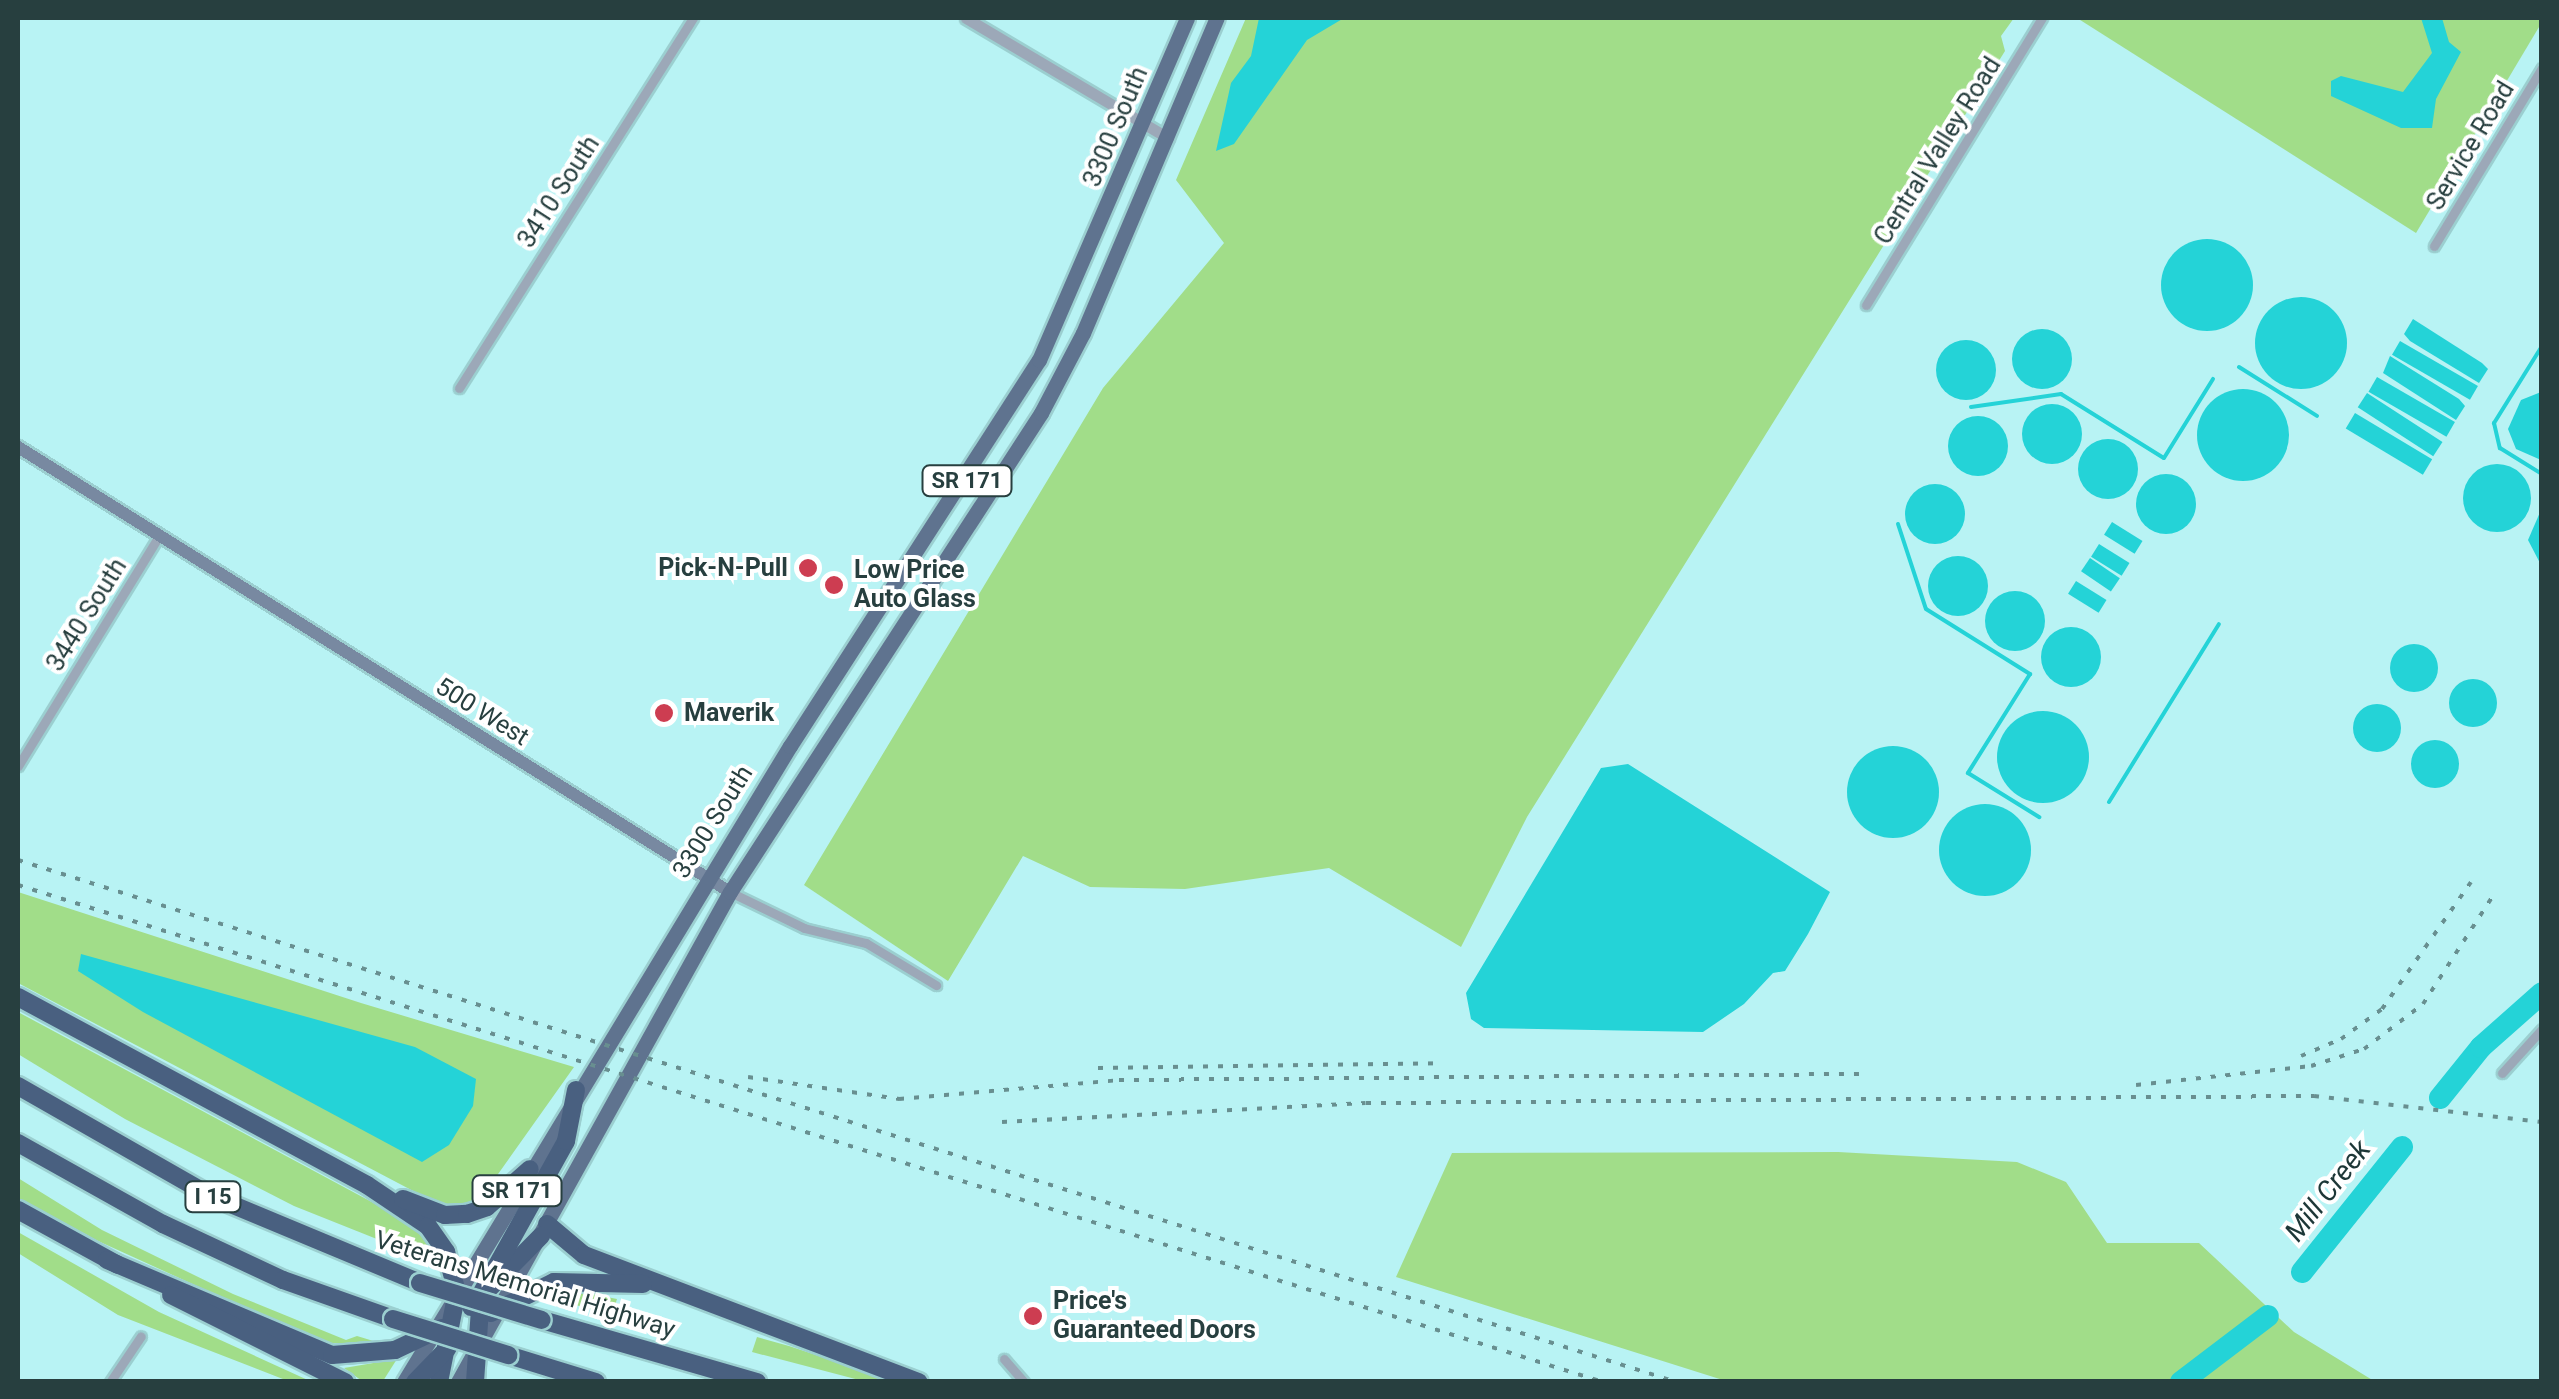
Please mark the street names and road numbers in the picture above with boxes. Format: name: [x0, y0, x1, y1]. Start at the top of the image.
street label: Central Valley Road: [1868, 52, 2008, 250]
street label: 3300 South: [1077, 63, 1155, 191]
street label: Service Road: [2421, 76, 2521, 216]
street label: 3410 South: [512, 130, 606, 254]
road number: SR 171: [920, 464, 1014, 498]
street label: 3440 South: [41, 553, 133, 677]
street label: 500 West: [430, 672, 534, 752]
street label: 3300 South: [667, 760, 759, 884]
road number: SR 171: [470, 1174, 564, 1208]
road number: I 15: [183, 1180, 243, 1214]
street label: Veterans Memorial Highway: [371, 1225, 679, 1345]

